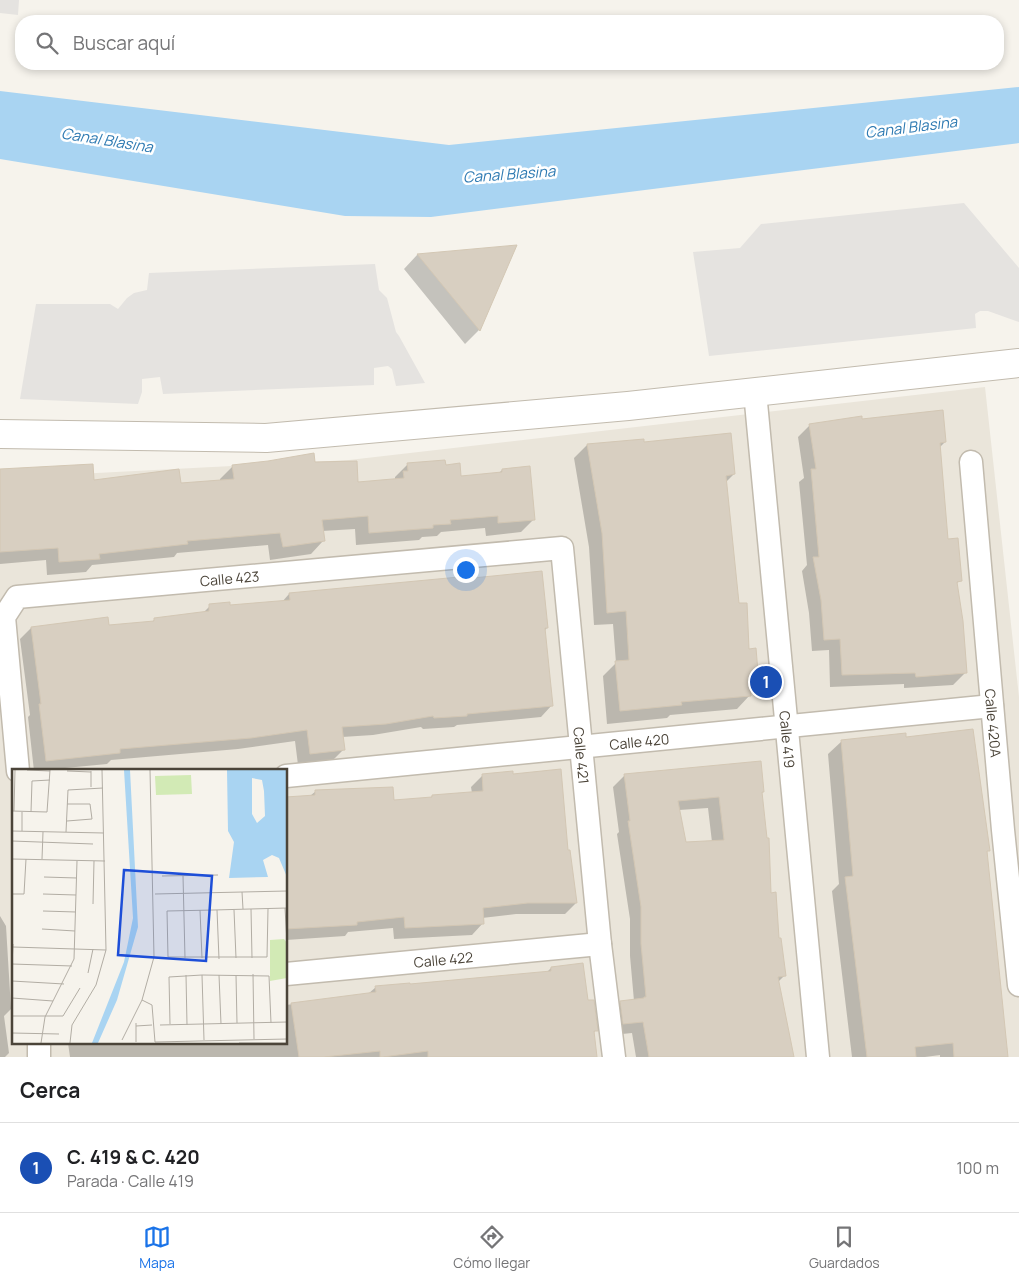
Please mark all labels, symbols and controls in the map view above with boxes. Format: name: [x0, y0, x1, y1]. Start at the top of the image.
search box: [15, 15, 1004, 70]
icon: search: [33, 29, 61, 57]
text: Buscar aquí: [73, 30, 175, 56]
water label: Canal Blasina: [864, 111, 959, 143]
water label: Canal Blasina: [60, 122, 155, 158]
water label: Canal Blasina: [462, 160, 557, 188]
your location: [453, 557, 479, 583]
street label: Calle 423: [199, 566, 260, 590]
pin: 1: [750, 663, 782, 701]
street label: Calle 420A: [981, 688, 1006, 758]
street label: Calle 419: [776, 710, 800, 769]
street label: Calle 421: [570, 726, 594, 785]
street label: Calle 420: [608, 729, 670, 753]
inset map: [12, 769, 288, 1044]
street label: Calle 422: [413, 947, 474, 971]
text: Cerca: [20, 1076, 80, 1104]
text: C. 419 & C. 420: [67, 1144, 200, 1170]
text: 1: [32, 1157, 40, 1179]
text: 100 m: [956, 1157, 999, 1179]
text: Parada · Calle 419: [67, 1170, 194, 1192]
tab: Mapa: [139, 1223, 175, 1272]
tab: Cómo llegar: [453, 1223, 530, 1272]
tab: Guardados: [809, 1223, 880, 1272]

